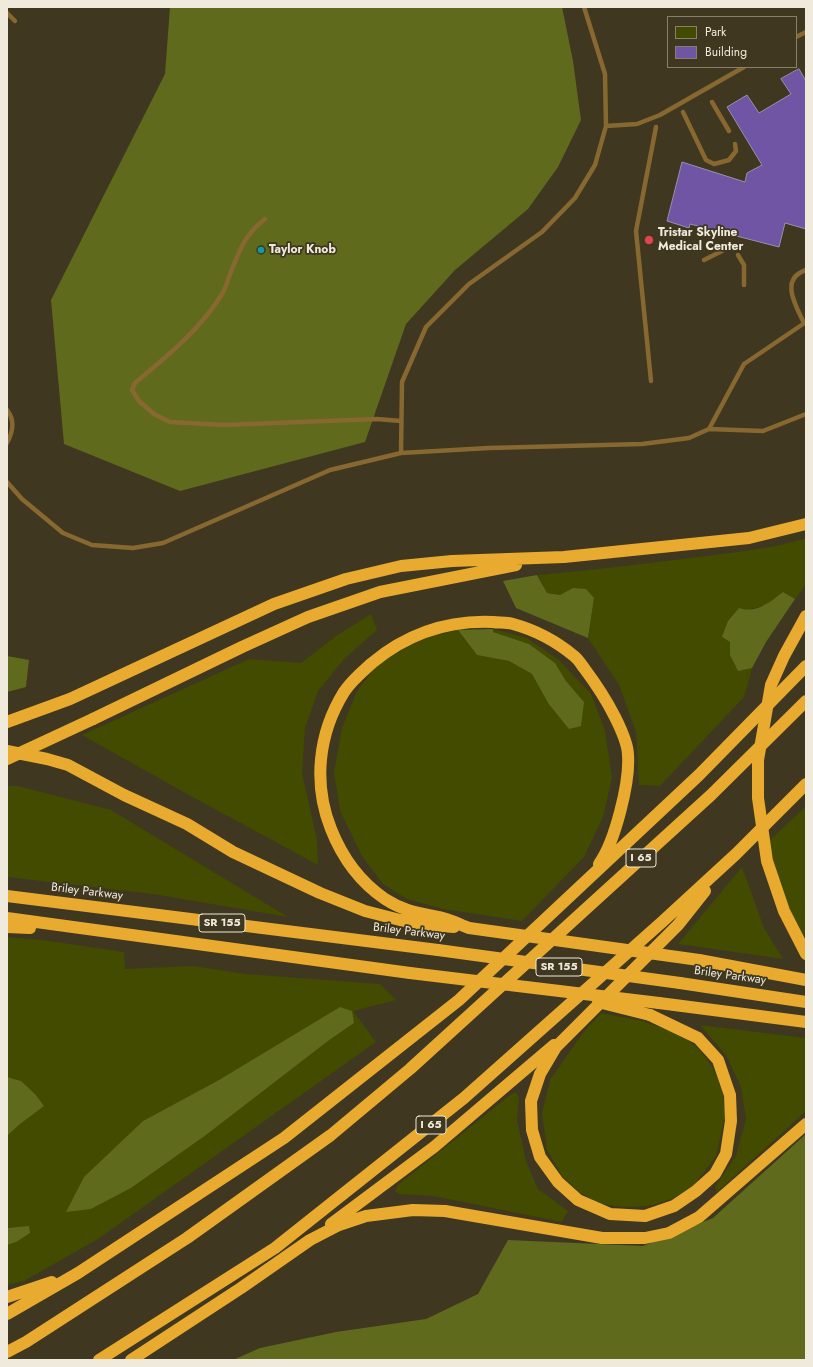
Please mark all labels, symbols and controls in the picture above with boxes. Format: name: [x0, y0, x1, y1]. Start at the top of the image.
legend: [667, 16, 797, 68]
text: Park: [705, 23, 726, 41]
text: Building: [705, 43, 747, 61]
place label: Tristar Skyline Medical Center: [658, 226, 743, 254]
marker: Tristar Skyline Medical Center: [643, 234, 655, 246]
place label: Taylor Knob: [269, 243, 336, 257]
marker: Taylor Knob: [256, 245, 266, 255]
road number: I 65: [626, 849, 656, 867]
street label: Briley Parkway: [50, 880, 124, 904]
road number: SR 155: [199, 914, 245, 932]
street label: Briley Parkway: [372, 920, 446, 944]
road number: SR 155: [536, 958, 582, 976]
street label: Briley Parkway: [693, 964, 767, 988]
road number: I 65: [416, 1116, 446, 1134]

